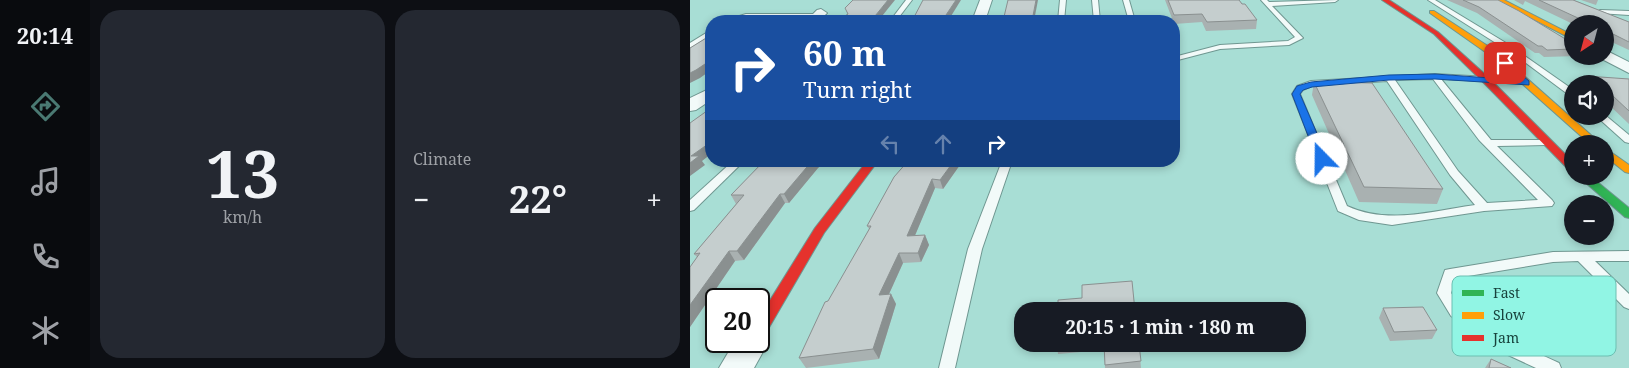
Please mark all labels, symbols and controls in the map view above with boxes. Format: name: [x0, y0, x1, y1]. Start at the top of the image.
north arrow: [1564, 15, 1614, 65]
map controls: [1564, 15, 1614, 245]
text: 20:14: [17, 20, 73, 50]
text: 60 m: [803, 29, 886, 76]
icon: right: [720, 35, 785, 100]
pin: [1484, 42, 1526, 84]
icon: arrive: [1491, 49, 1519, 77]
text: Turn right: [803, 74, 912, 104]
button: sound: [1564, 75, 1614, 125]
icon: directions: [28, 89, 63, 124]
text: 13: [206, 129, 279, 217]
icon: left: [876, 130, 904, 158]
icon: ahead: [929, 130, 957, 158]
icon: right: [982, 130, 1010, 158]
position arrow: [1295, 132, 1347, 184]
button: +: [1564, 135, 1614, 185]
text: Climate: [413, 148, 471, 170]
icon: music: [28, 164, 63, 199]
text: 22°: [509, 172, 567, 224]
text: −: [413, 180, 429, 218]
text: +: [646, 180, 662, 218]
button: −: [1564, 195, 1614, 245]
text: km/h: [223, 206, 262, 228]
icon: phone: [28, 239, 63, 274]
legend: [1452, 276, 1616, 356]
text: Fast: [1493, 283, 1520, 302]
speed limit sign: 20: [705, 288, 770, 353]
text: Slow: [1493, 305, 1526, 324]
icon: climate: [28, 313, 63, 348]
text: 20:15 · 1 min · 180 m: [1065, 314, 1255, 340]
text: Jam: [1492, 328, 1519, 347]

